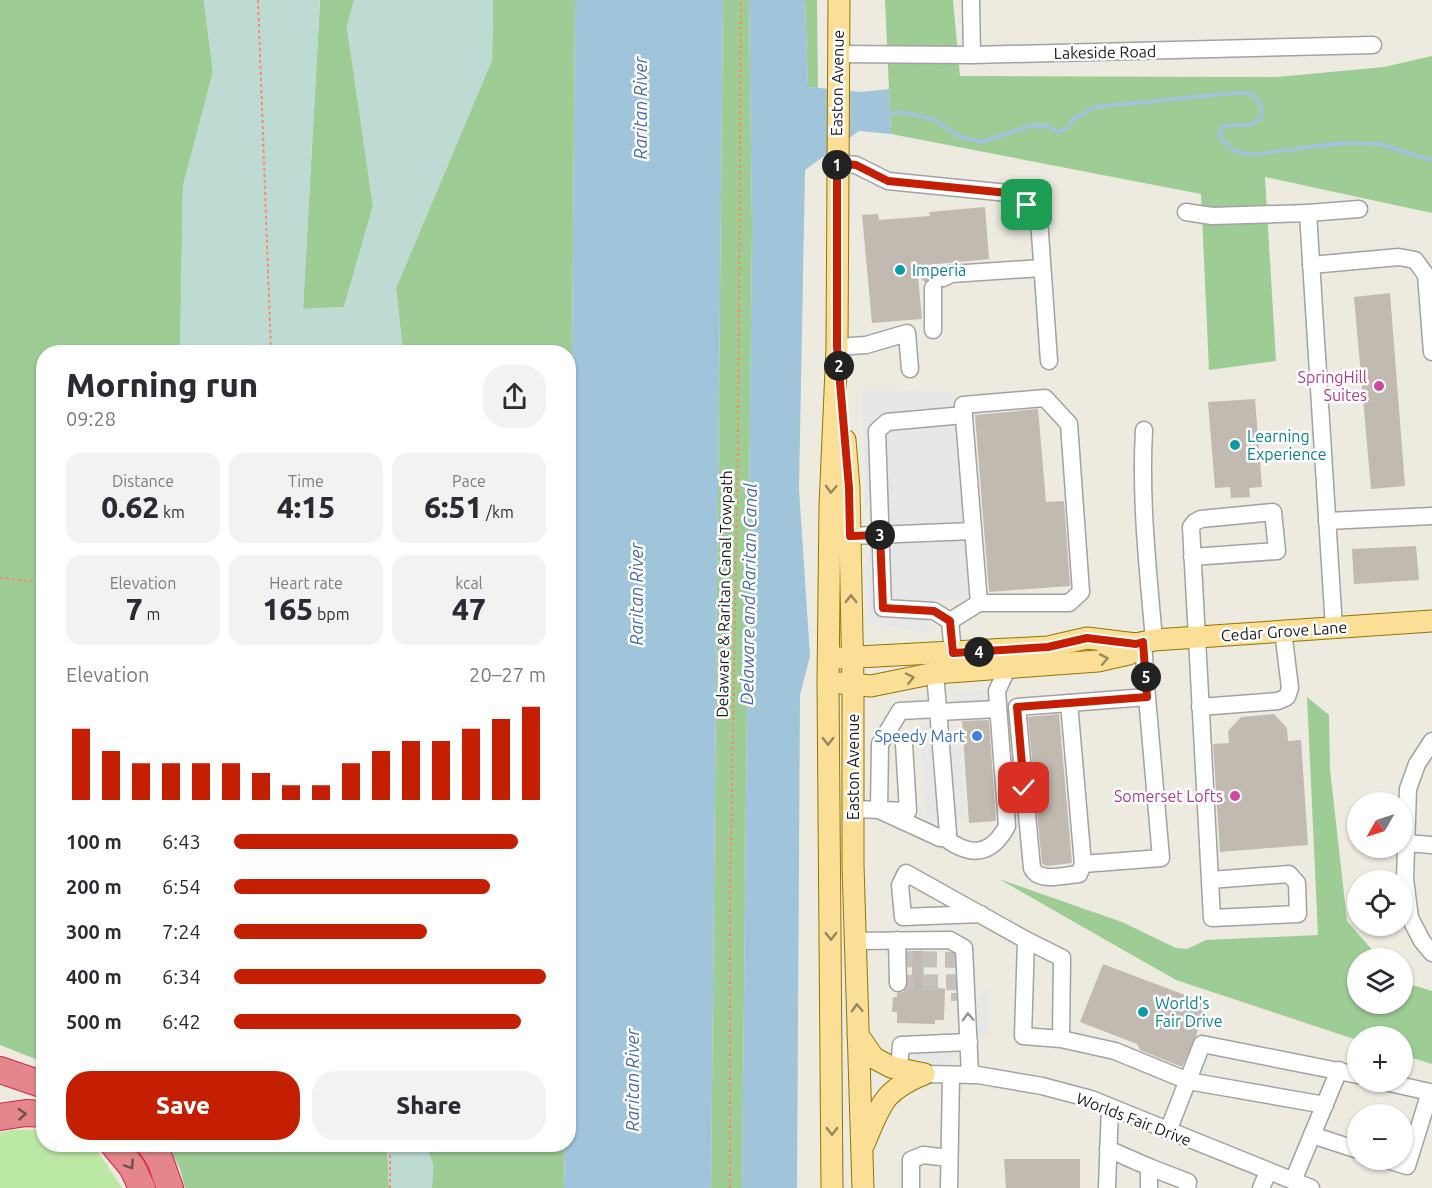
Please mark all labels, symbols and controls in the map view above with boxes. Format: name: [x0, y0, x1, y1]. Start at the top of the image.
street label: Easton Avenue: [827, 30, 847, 136]
street label: Lakeside Road: [1054, 42, 1156, 62]
water label: Raritan River: [630, 55, 650, 159]
pin: 1: [822, 150, 852, 180]
text: 1: [832, 156, 842, 174]
pin: [1001, 179, 1052, 230]
icon: arrive: [1010, 188, 1043, 221]
place label: Imperia: [912, 261, 966, 279]
marker: Imperia: [893, 263, 907, 277]
pin: 2: [824, 351, 854, 381]
text: 2: [834, 357, 844, 375]
button: share: [483, 365, 546, 428]
text: Morning run: [66, 366, 258, 403]
place label: SpringHill Suites: [1298, 368, 1367, 404]
marker: SpringHill Suites: [1372, 379, 1386, 393]
text: 09:28: [66, 407, 116, 430]
place label: Learning Experience: [1247, 427, 1327, 463]
marker: Learning Experience: [1228, 438, 1242, 452]
street label: Delaware & Raritan Canal Towpath: [713, 470, 735, 718]
text: Distance: [112, 472, 174, 490]
text: Time: [288, 472, 324, 490]
text: Pace: [452, 472, 486, 490]
water label: Delaware and Raritan Canal: [736, 483, 760, 705]
one-way arrow: [825, 485, 838, 494]
text: 0.62: [101, 490, 159, 524]
text: 4:15: [277, 490, 335, 524]
text: 6:51: [424, 490, 482, 524]
text: km: [159, 503, 185, 521]
text: /km: [482, 503, 514, 521]
pin: 3: [865, 520, 895, 550]
text: 3: [875, 526, 885, 544]
water label: Raritan River: [626, 541, 646, 645]
text: Elevation: [110, 574, 176, 592]
text: Heart rate: [269, 574, 343, 592]
text: kcal: [455, 574, 483, 592]
text: 7: [126, 592, 143, 626]
text: 165: [263, 592, 313, 626]
text: 47: [452, 592, 486, 626]
one-way arrow: [844, 595, 857, 604]
text: m: [143, 605, 160, 623]
text: bpm: [313, 605, 349, 623]
street label: Cedar Grove Lane: [1220, 618, 1348, 644]
pin: 4: [964, 637, 994, 667]
text: 4: [974, 643, 984, 661]
one-way arrow: [1099, 653, 1109, 666]
pin: 5: [1131, 662, 1161, 692]
text: Elevation: [66, 663, 149, 686]
text: 20–27 m: [469, 663, 546, 686]
text: 5: [1141, 668, 1151, 686]
one-way arrow: [905, 672, 915, 685]
street label: Easton Avenue: [844, 714, 862, 820]
place label: Speedy Mart: [874, 727, 966, 745]
marker: Speedy Mart: [970, 729, 984, 743]
one-way arrow: [822, 737, 835, 746]
pin: [998, 762, 1049, 813]
icon: check: [1007, 771, 1040, 804]
place label: Somerset Lofts: [1114, 787, 1223, 805]
marker: Somerset Lofts: [1228, 789, 1242, 803]
north arrow: [1347, 792, 1413, 858]
map controls: [1347, 792, 1413, 1170]
text: 100 m: [66, 830, 122, 853]
text: 6:43: [162, 830, 201, 853]
button: locate: [1347, 870, 1413, 936]
text: 200 m: [66, 875, 122, 898]
text: 6:54: [162, 875, 201, 898]
text: 300 m: [66, 920, 122, 943]
text: 7:24: [162, 920, 201, 943]
one-way arrow: [824, 932, 837, 941]
button: layers: [1347, 948, 1413, 1014]
text: 400 m: [66, 965, 122, 988]
text: 6:34: [162, 965, 201, 988]
place label: World's Fair Drive: [1155, 994, 1222, 1030]
one-way arrow: [851, 1003, 863, 1012]
marker: World's Fair Drive: [1136, 1005, 1150, 1019]
text: 500 m: [66, 1010, 122, 1033]
text: 6:42: [162, 1010, 201, 1033]
one-way arrow: [961, 1012, 974, 1021]
button: +: [1347, 1026, 1413, 1092]
water label: Raritan River: [622, 1027, 642, 1131]
button: Save: [66, 1071, 300, 1140]
button: Share: [312, 1071, 546, 1140]
street label: Worlds Fair Drive: [1074, 1089, 1194, 1149]
button: −: [1347, 1104, 1413, 1170]
one-way arrow: [17, 1108, 26, 1121]
one-way arrow: [826, 1127, 838, 1136]
one-way arrow: [122, 1159, 134, 1169]

